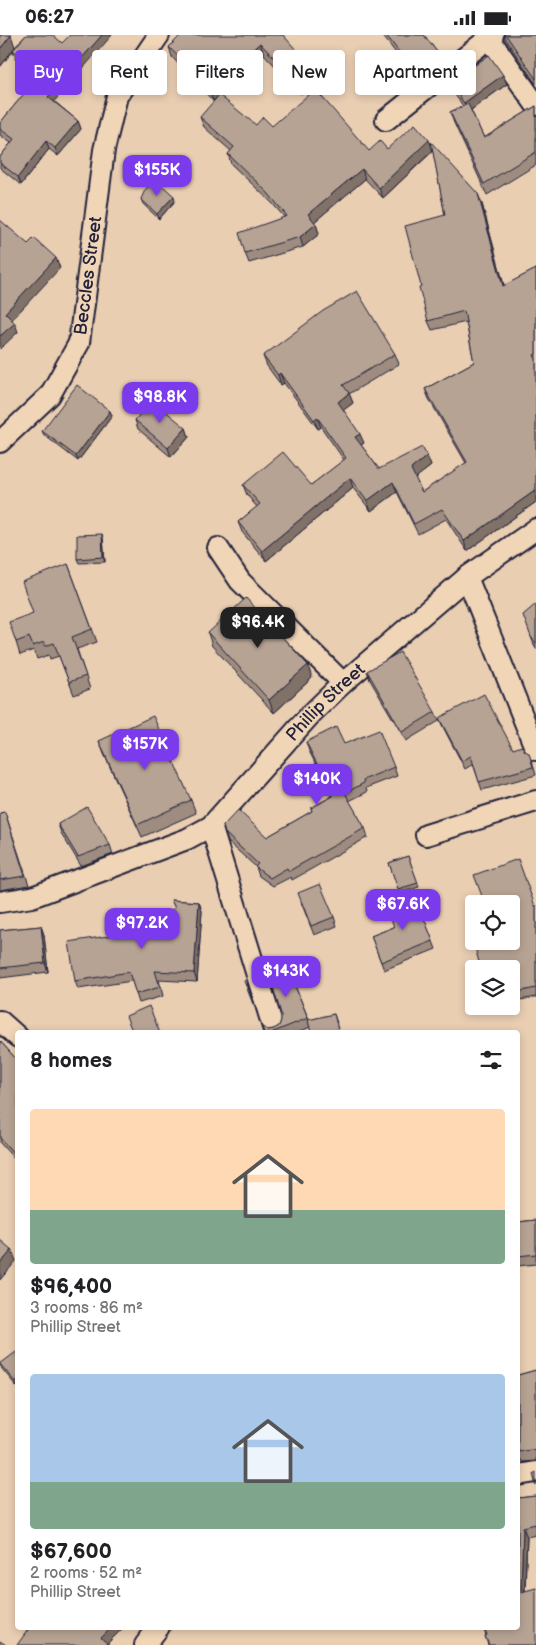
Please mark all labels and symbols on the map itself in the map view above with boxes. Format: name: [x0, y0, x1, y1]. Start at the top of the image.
pin: $155K: [122, 155, 192, 197]
street label: Beccles Street: [70, 215, 106, 336]
pin: $98.8K: [119, 381, 201, 424]
pin: $96.4K: [217, 607, 299, 649]
street label: Phillip Street: [282, 659, 370, 746]
pin: $157K: [110, 729, 180, 771]
pin: $140K: [282, 763, 352, 806]
pin: $67.6K: [362, 889, 444, 931]
pin: $97.2K: [101, 907, 183, 950]
pin: $143K: [251, 955, 321, 998]

